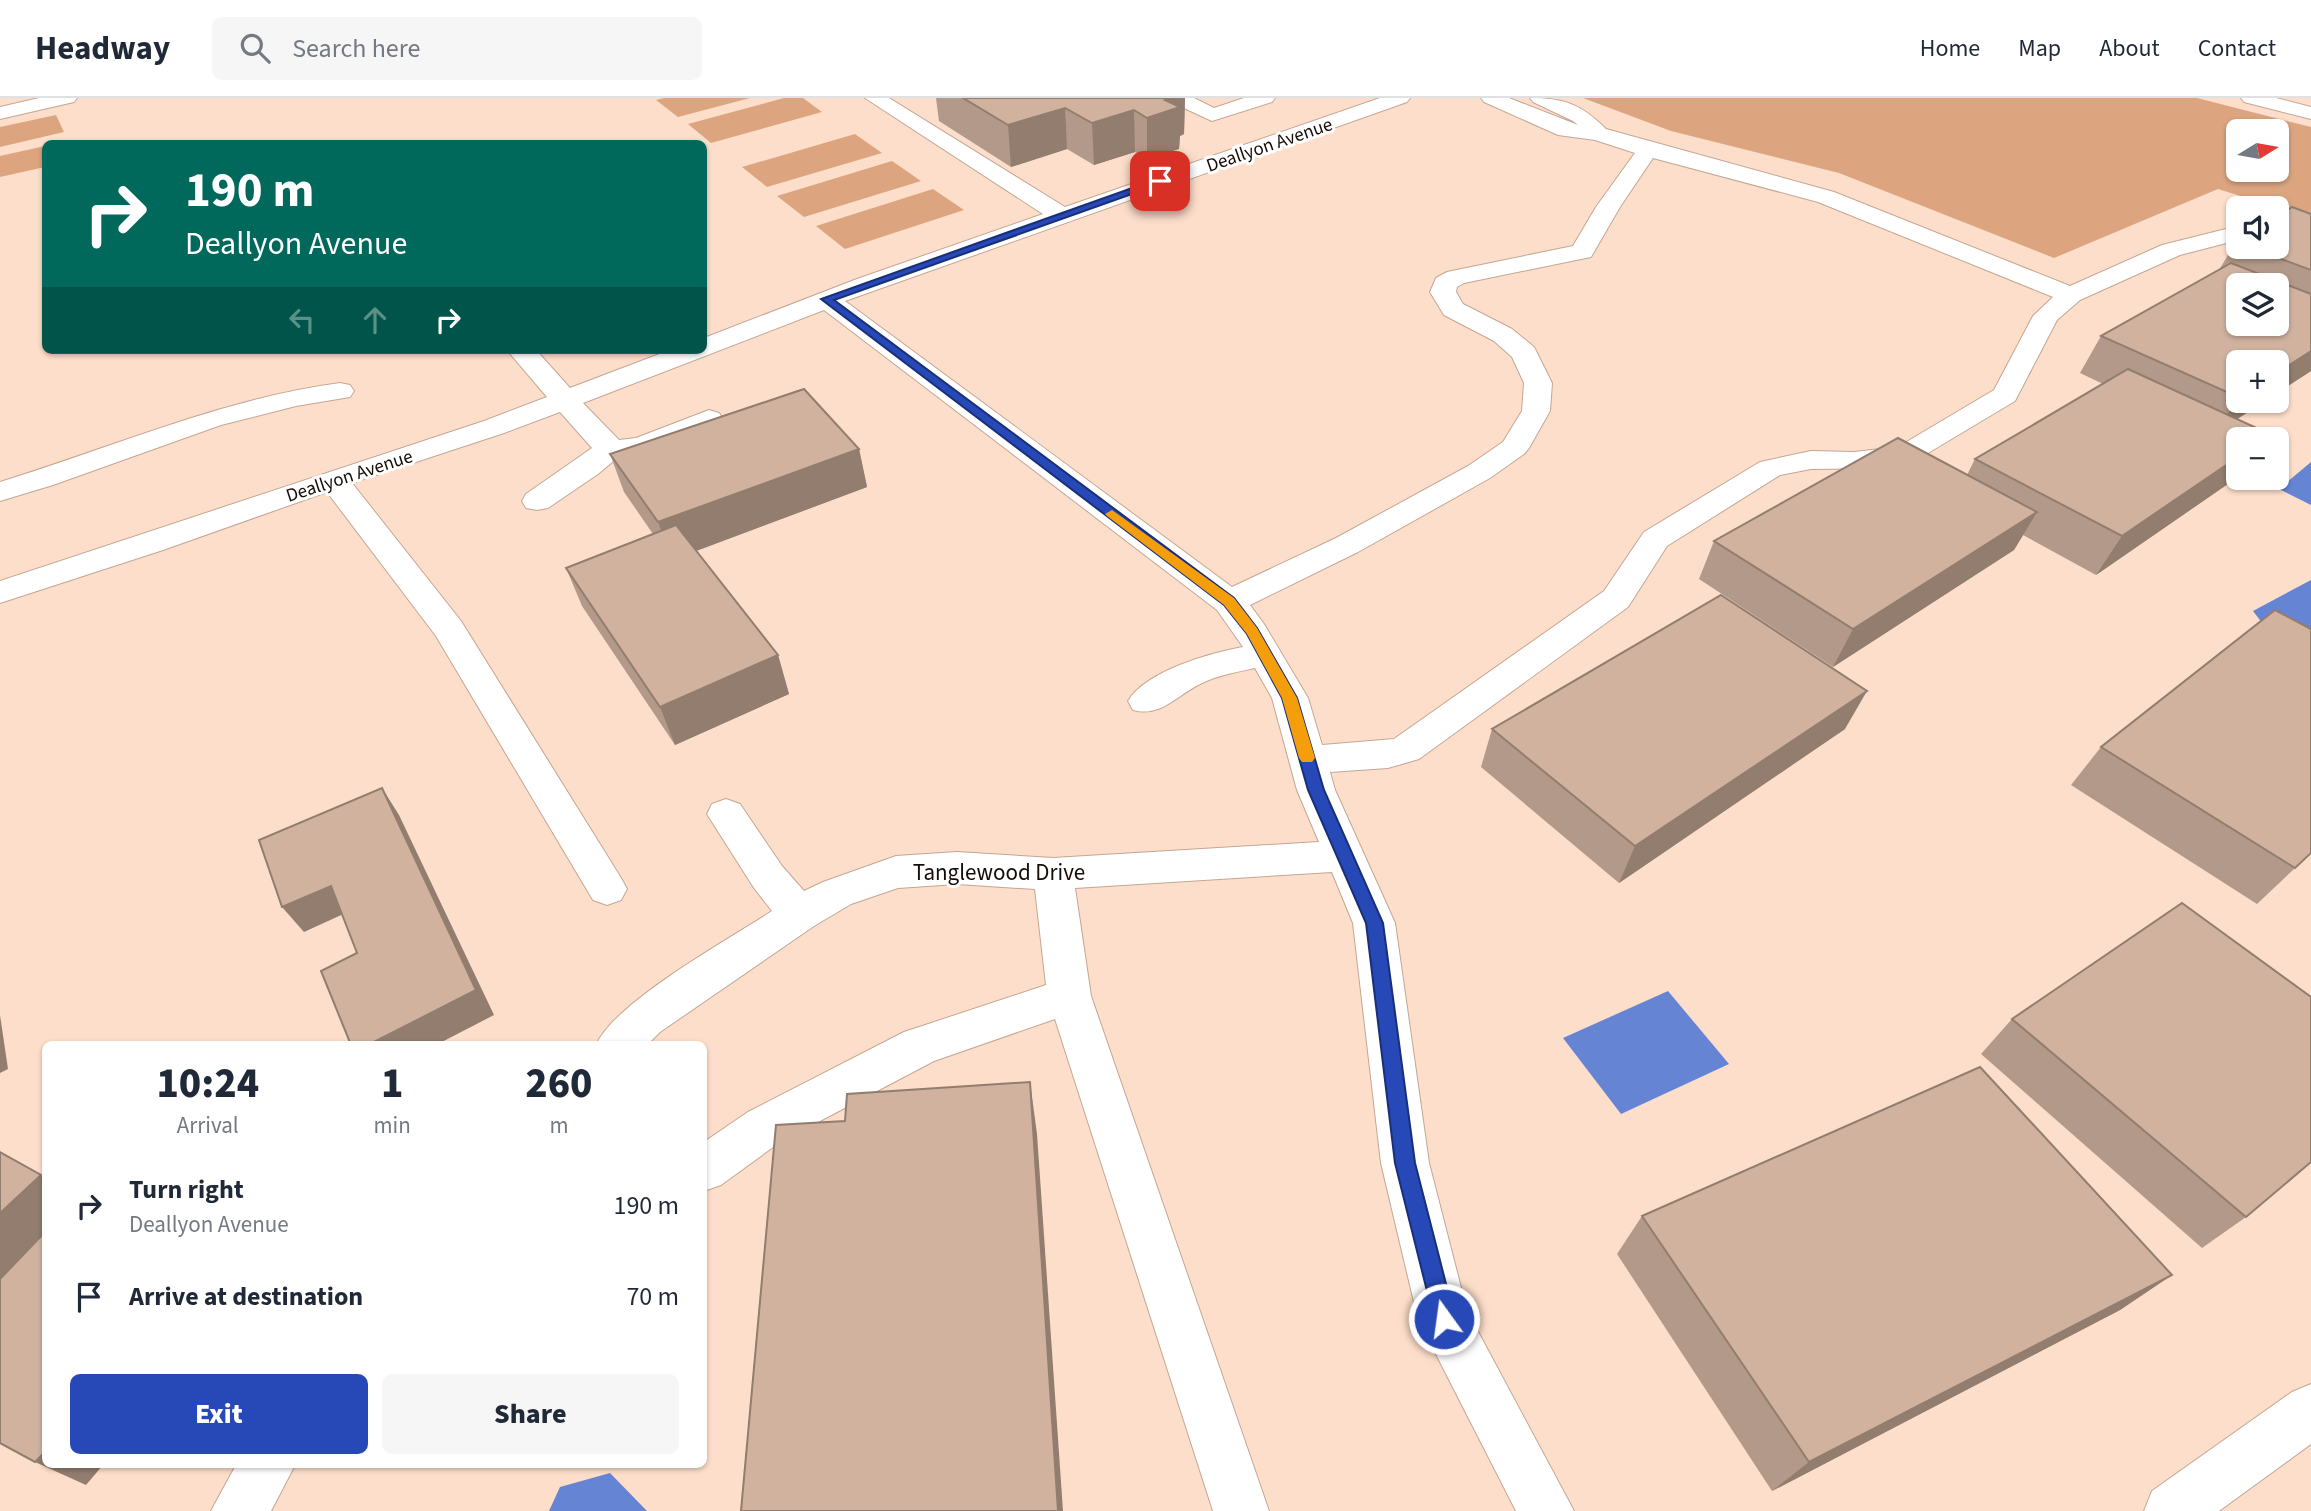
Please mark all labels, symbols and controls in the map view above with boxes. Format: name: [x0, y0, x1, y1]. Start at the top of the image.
search box: [212, 17, 702, 80]
text: Headway: [35, 25, 170, 72]
icon: search: [236, 29, 274, 67]
text: Search here: [292, 30, 420, 67]
text: Home: [1920, 31, 1980, 66]
text: Map: [2018, 31, 2061, 66]
text: About: [2099, 31, 2160, 66]
text: Contact: [2198, 31, 2276, 66]
street label: Deallyon Avenue: [1203, 111, 1336, 180]
north arrow: [2226, 119, 2289, 182]
map controls: [2226, 119, 2289, 490]
pin: [1130, 151, 1190, 211]
text: 190 m: [185, 156, 314, 226]
icon: arrive: [1141, 162, 1179, 200]
icon: right: [70, 168, 161, 259]
button: sound: [2226, 196, 2289, 259]
text: Deallyon Avenue: [185, 221, 407, 267]
button: layers: [2226, 273, 2289, 336]
icon: left: [283, 301, 321, 339]
icon: ahead: [356, 301, 394, 339]
icon: right: [429, 301, 467, 339]
button: +: [2226, 350, 2289, 413]
button: −: [2226, 427, 2289, 490]
street label: Deallyon Avenue: [283, 443, 416, 510]
street label: Tanglewood Drive: [913, 856, 1085, 889]
text: 10:24: [156, 1054, 259, 1114]
text: 1: [381, 1054, 403, 1114]
text: 260: [525, 1054, 593, 1114]
text: Arrival: [177, 1109, 239, 1142]
text: min: [374, 1109, 411, 1142]
text: m: [549, 1109, 568, 1142]
text: Turn right: [129, 1171, 244, 1208]
icon: right: [70, 1187, 108, 1225]
text: 190 m: [613, 1187, 679, 1224]
text: Deallyon Avenue: [129, 1208, 289, 1241]
icon: arrive: [70, 1278, 108, 1316]
text: Arrive at destination: [129, 1278, 363, 1315]
text: 70 m: [626, 1278, 679, 1315]
position arrow: [1407, 1282, 1481, 1356]
button: Exit: [70, 1374, 368, 1454]
button: Share: [382, 1374, 679, 1454]

